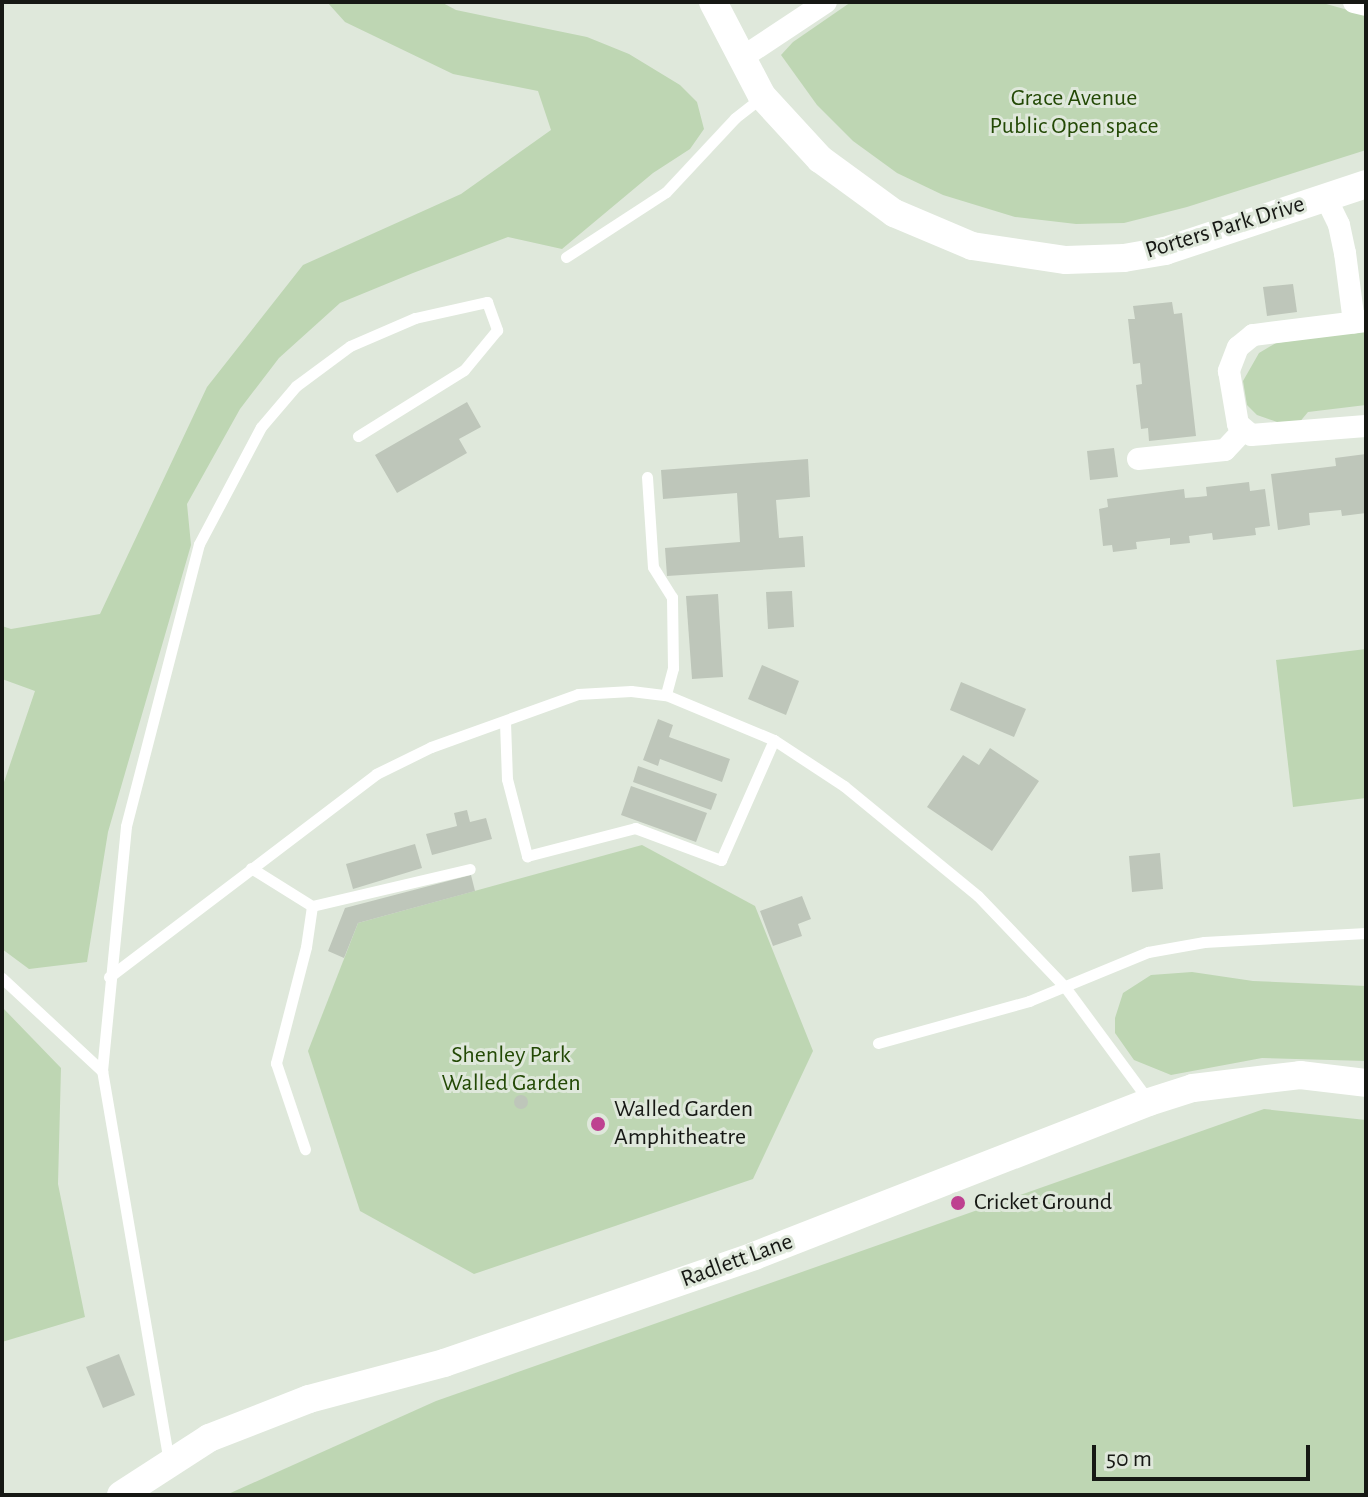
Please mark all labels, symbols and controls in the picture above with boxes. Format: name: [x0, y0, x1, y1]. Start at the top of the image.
park label: Grace Avenue Public Open space: [990, 85, 1158, 141]
street label: Porters Park Drive: [1142, 190, 1308, 266]
park label: Shenley Park Walled Garden: [441, 1042, 581, 1098]
place label: Walled Garden Amphitheatre: [614, 1096, 753, 1152]
marker: Walled Garden Amphitheatre: [589, 1115, 607, 1133]
place label: Cricket Ground: [974, 1189, 1112, 1217]
marker: Cricket Ground: [949, 1194, 967, 1212]
street label: Radlett Lane: [677, 1227, 797, 1295]
scale bar: [1096, 1429, 1314, 1479]
text: 50 m: [1106, 1447, 1152, 1471]

